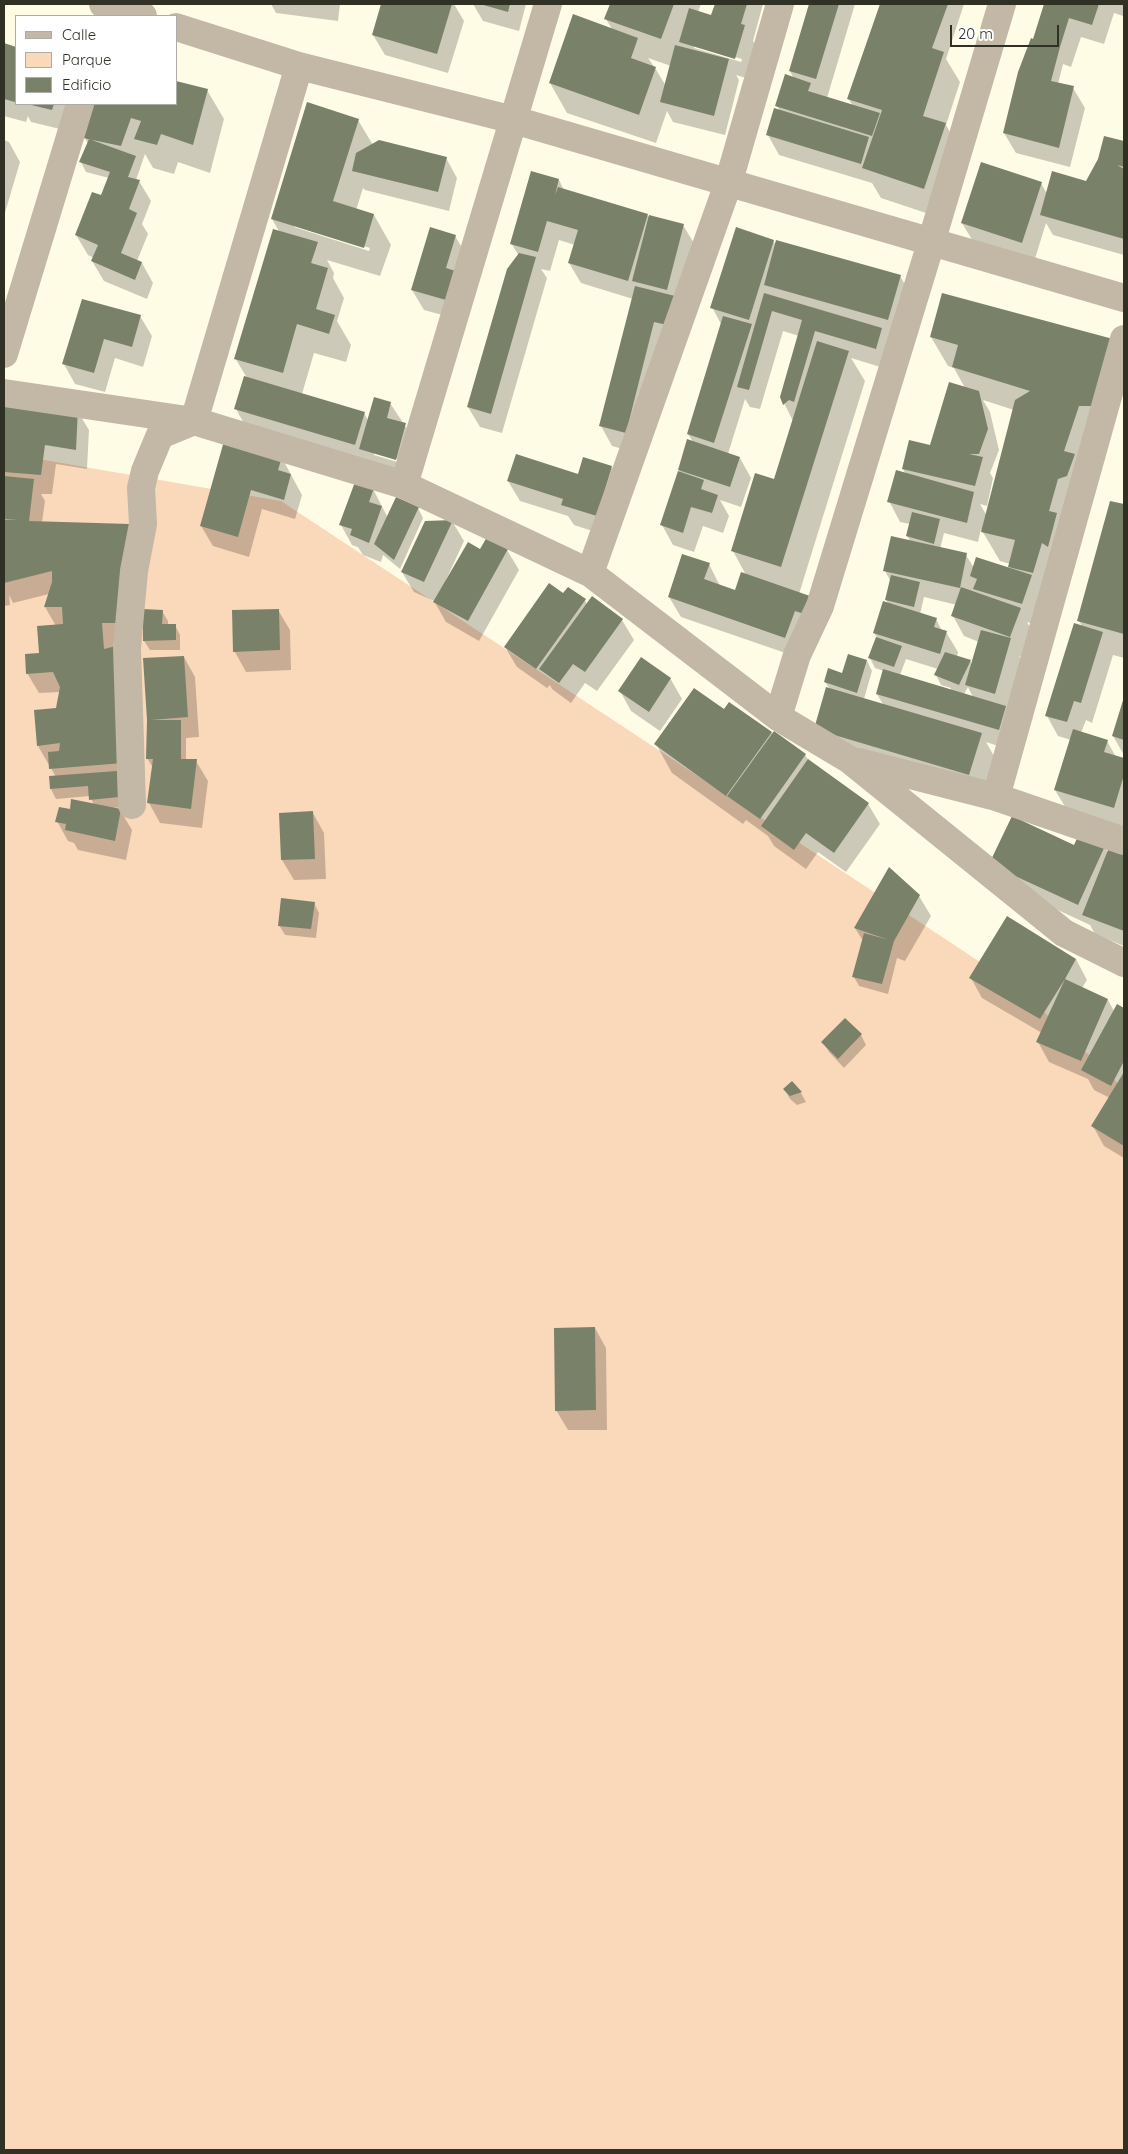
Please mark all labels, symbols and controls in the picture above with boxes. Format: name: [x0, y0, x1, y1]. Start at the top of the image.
legend: [15, 15, 178, 105]
scale bar: [953, 15, 1062, 47]
text: 20 m: [958, 24, 993, 43]
text: Calle: [62, 25, 96, 44]
text: Parque: [62, 50, 112, 69]
text: Edificio: [62, 75, 111, 94]

